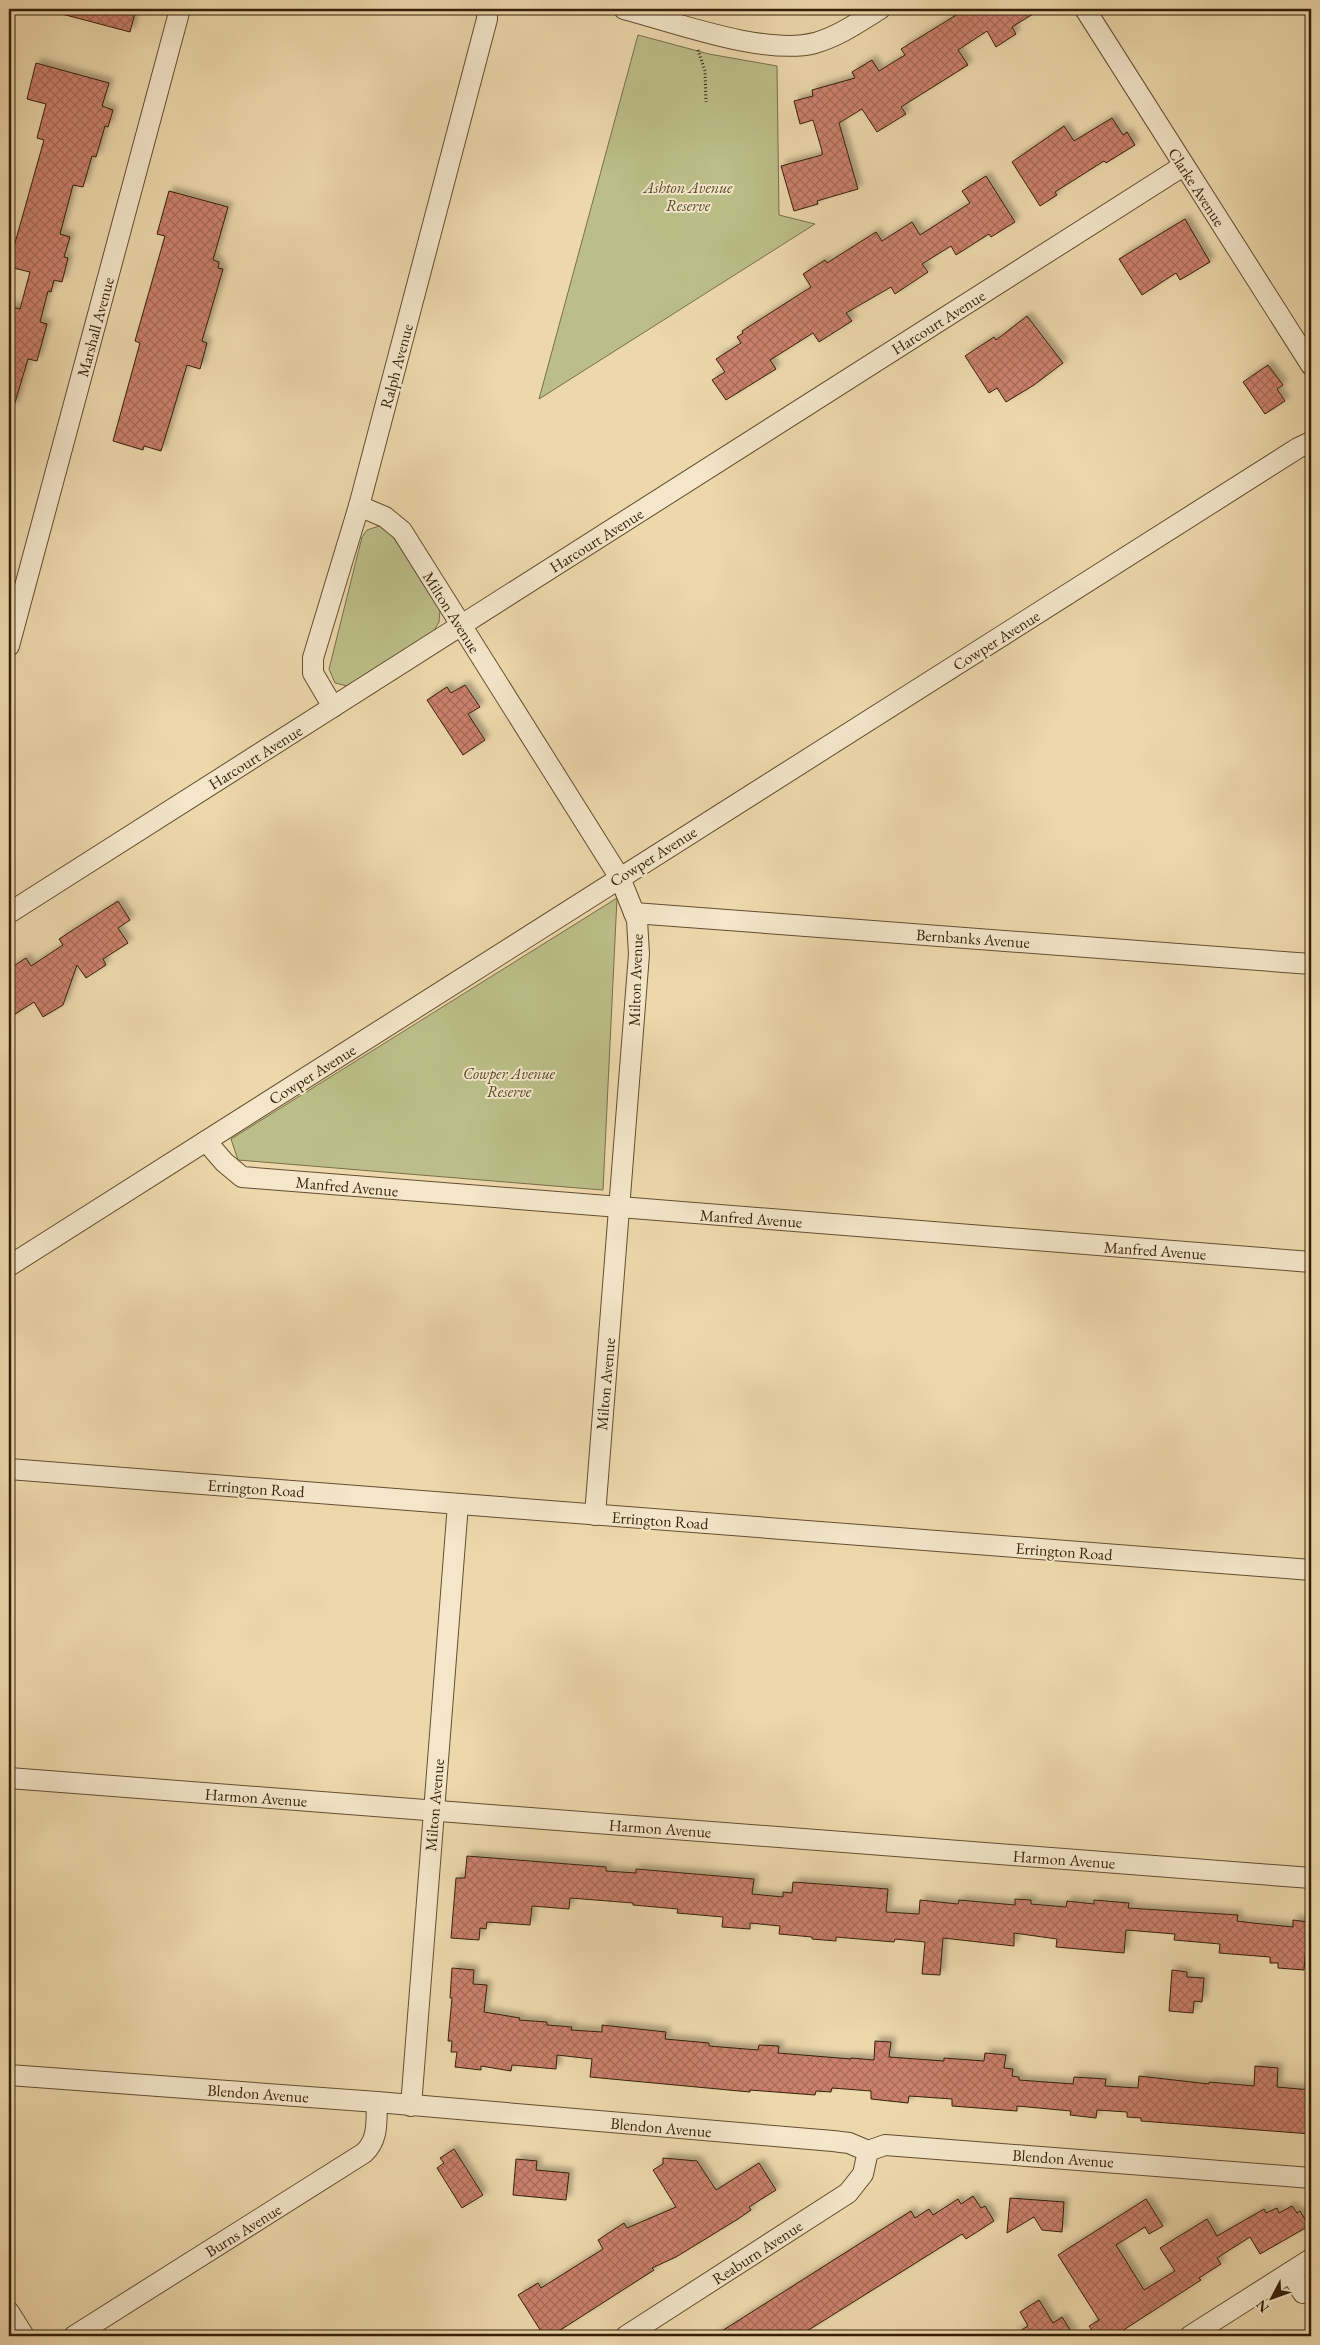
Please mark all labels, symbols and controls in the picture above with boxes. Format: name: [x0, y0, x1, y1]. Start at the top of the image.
street label: Clarke Avenue: [1163, 144, 1230, 231]
park label: Ashton Avenue Reserve: [642, 177, 733, 216]
street label: Marshall Avenue: [72, 275, 119, 379]
street label: Harcourt Avenue: [887, 285, 989, 360]
street label: Ralph Avenue: [375, 321, 418, 411]
street label: Harcourt Avenue: [545, 503, 647, 578]
street label: Milton Avenue: [418, 567, 485, 657]
street label: Cowper Avenue: [949, 605, 1044, 676]
street label: Harcourt Avenue: [204, 720, 306, 795]
street label: Cowper Avenue: [606, 821, 701, 892]
street label: Bernbanks Avenue: [915, 924, 1031, 953]
street label: Milton Avenue: [623, 933, 648, 1027]
street label: Cowper Avenue: [265, 1039, 360, 1110]
park label: Cowper Avenue Reserve: [463, 1063, 556, 1102]
street label: Manfred Avenue: [295, 1172, 399, 1201]
street label: Manfred Avenue: [699, 1204, 803, 1233]
street label: Manfred Avenue: [1103, 1236, 1207, 1265]
street label: Milton Avenue: [591, 1337, 620, 1431]
street label: Errington Road: [207, 1475, 306, 1502]
street label: Errington Road: [611, 1507, 710, 1534]
street label: Errington Road: [1015, 1538, 1114, 1565]
street label: Milton Avenue: [420, 1758, 449, 1852]
street label: Harmon Avenue: [204, 1783, 308, 1812]
street label: Harmon Avenue: [608, 1814, 712, 1843]
street label: Harmon Avenue: [1012, 1845, 1116, 1874]
street label: Blendon Avenue: [207, 2079, 309, 2108]
street label: Blendon Avenue: [609, 2113, 712, 2142]
street label: Blendon Avenue: [1012, 2144, 1114, 2173]
street label: Burns Avenue: [201, 2199, 285, 2262]
street label: Reaburn Avenue: [708, 2215, 806, 2289]
north arrow: [1248, 2272, 1298, 2322]
text: N: [1251, 2296, 1273, 2317]

